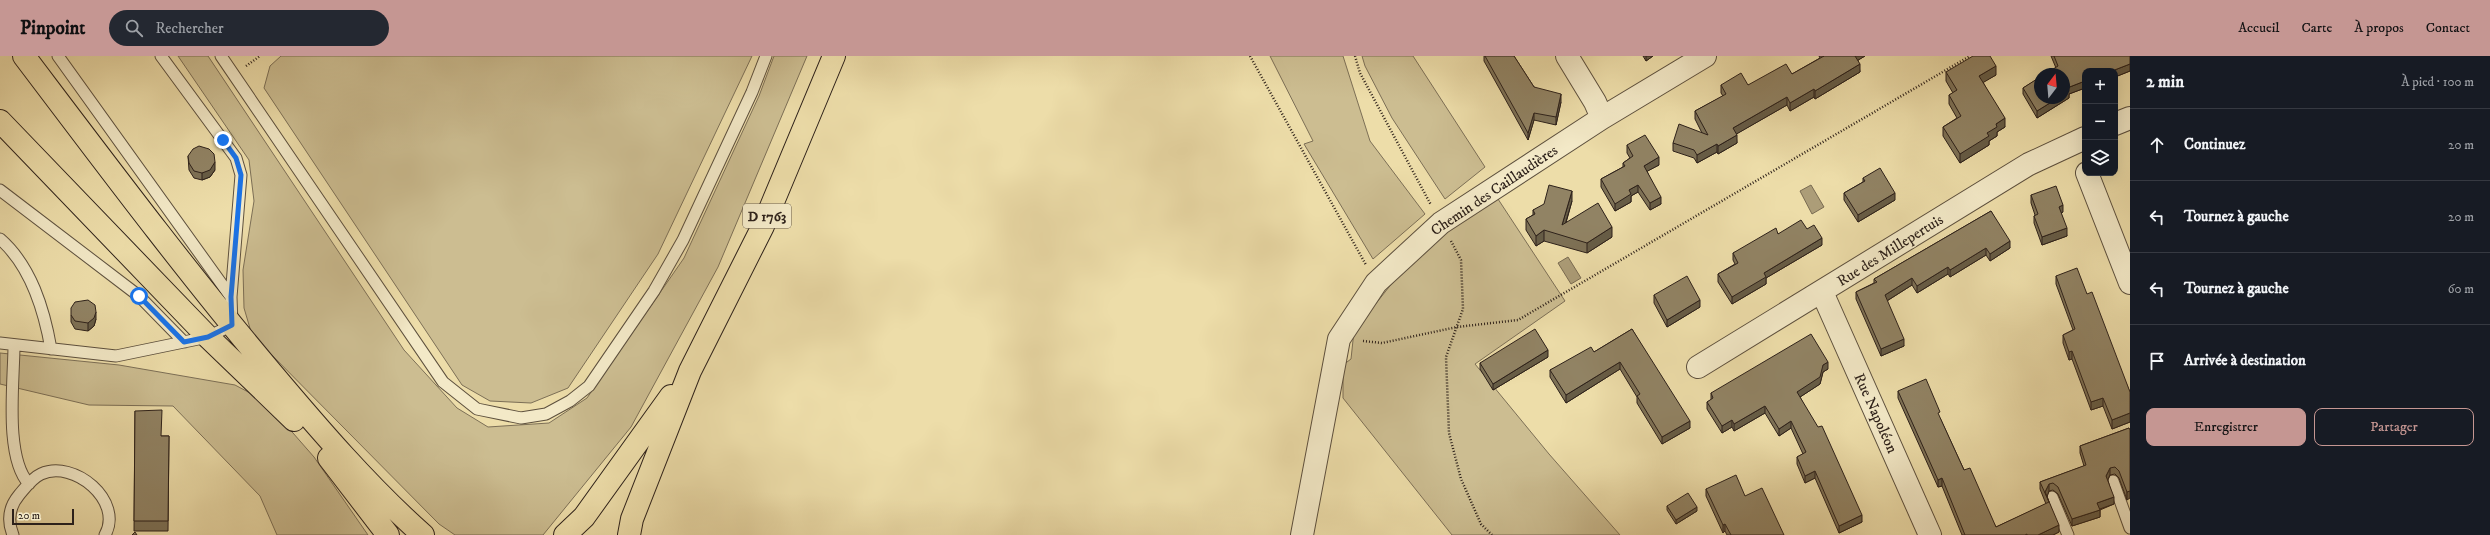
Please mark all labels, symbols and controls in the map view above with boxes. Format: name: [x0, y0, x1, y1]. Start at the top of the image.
search box: [109, 10, 389, 46]
text: Pinpoint: [20, 17, 85, 40]
icon: search: [123, 17, 145, 39]
text: Rechercher: [155, 19, 224, 38]
text: Accueil: [2238, 19, 2280, 37]
text: Carte: [2302, 19, 2332, 37]
text: À propos: [2354, 19, 2404, 37]
text: Contact: [2426, 19, 2470, 37]
north arrow: [2034, 68, 2070, 104]
map controls: [2082, 68, 2118, 176]
button: +: [2082, 68, 2118, 104]
text: 2 min: [2146, 71, 2184, 93]
text: À pied · 100 m: [2401, 74, 2474, 90]
button: −: [2082, 104, 2118, 140]
route end: [214, 131, 232, 149]
icon: ahead: [2146, 134, 2168, 156]
text: Continuez: [2184, 135, 2245, 154]
text: 20 m: [2448, 137, 2474, 153]
button: layers: [2082, 140, 2118, 176]
street label: Chemin des Caillaudières: [1427, 141, 1561, 240]
road number: D 1763: [743, 204, 791, 228]
icon: left: [2146, 206, 2168, 228]
text: Tournez à gauche: [2184, 207, 2289, 226]
text: 20 m: [2448, 209, 2474, 225]
street label: Rue des Millepertuis: [1834, 210, 1947, 291]
icon: left: [2146, 278, 2168, 300]
text: Tournez à gauche: [2184, 279, 2289, 298]
text: 60 m: [2448, 281, 2474, 297]
route start: [130, 287, 148, 305]
icon: arrive: [2146, 350, 2168, 372]
text: Arrivée à destination: [2184, 351, 2306, 370]
street label: Rue Napoléon: [1849, 370, 1902, 456]
button: Enregistrer: [2146, 408, 2306, 446]
button: Partager: [2314, 408, 2474, 446]
scale bar: [12, 507, 74, 526]
text: 20 m: [18, 509, 40, 523]

